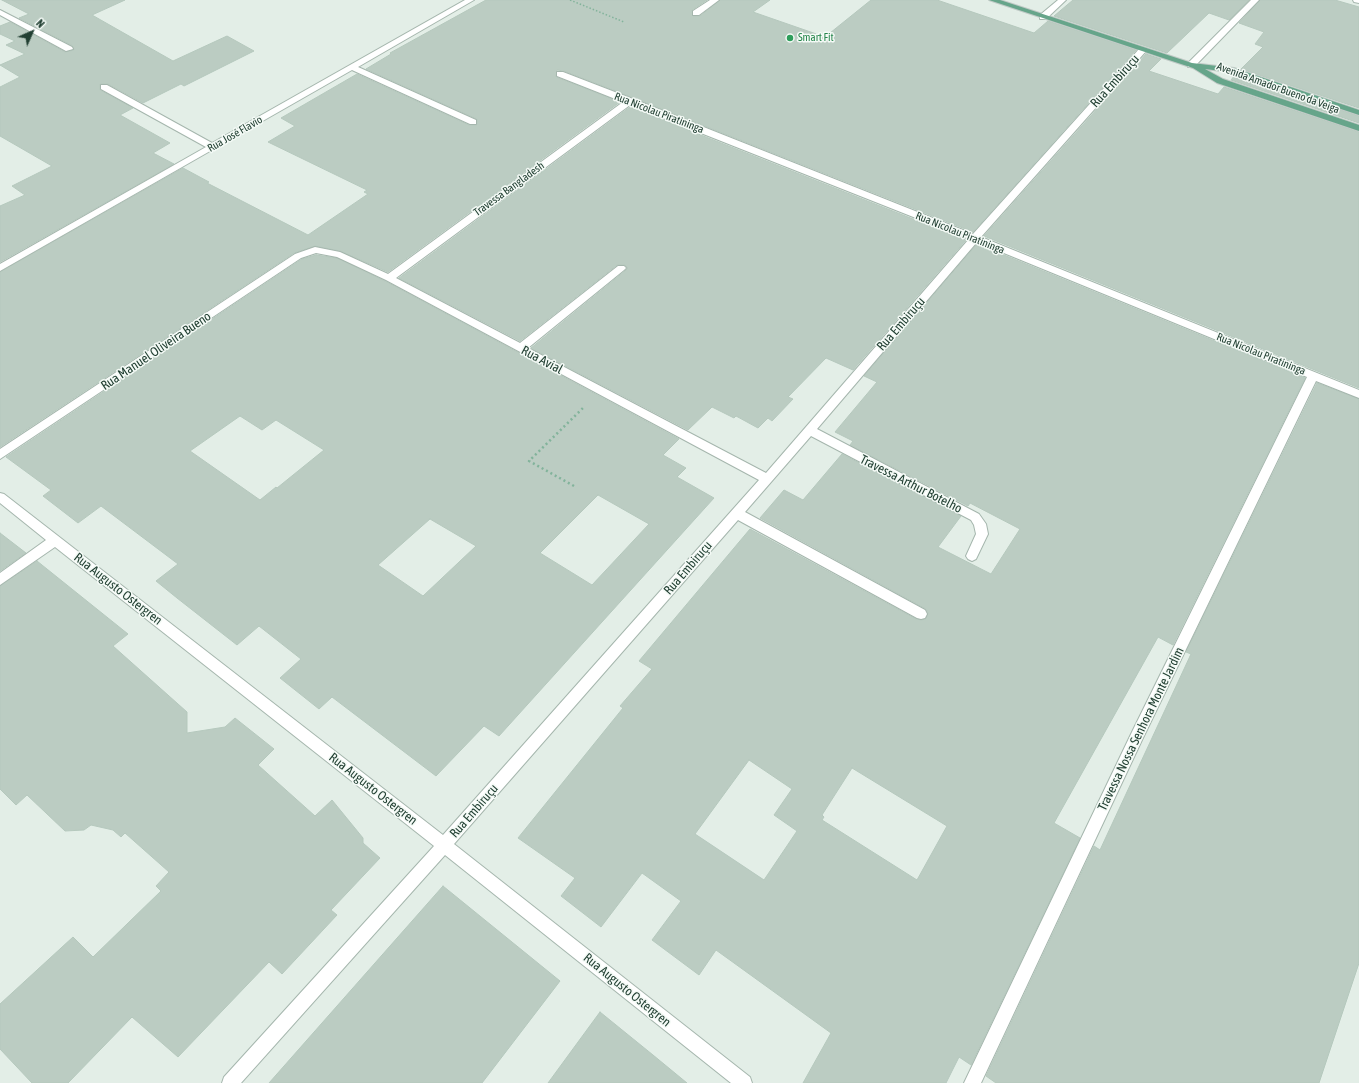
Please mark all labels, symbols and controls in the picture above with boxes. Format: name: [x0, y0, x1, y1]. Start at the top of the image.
north arrow: [12, 12, 52, 52]
text: N: [34, 17, 47, 30]
place label: Smart Fit: [798, 31, 834, 45]
marker: Smart Fit: [785, 33, 795, 43]
street label: Rua Embiruçu: [1087, 51, 1143, 111]
street label: Avenida Amador Bueno da Veiga: [1215, 60, 1341, 116]
street label: Rua Nicolau Piratininga: [612, 90, 706, 136]
street label: Rua José Flavio: [205, 113, 265, 155]
street label: Travessa Bangladesh: [471, 159, 547, 219]
street label: Rua Nicolau Piratininga: [914, 209, 1006, 257]
street label: Rua Embiruçu: [874, 294, 928, 354]
street label: Rua Manuel Oliveira Bueno: [98, 308, 214, 394]
street label: Rua Nicolau Piratininga: [1215, 330, 1307, 378]
street label: Rua Avial: [519, 343, 565, 377]
street label: Travessa Arthur Botelho: [857, 452, 965, 516]
street label: Rua Embiruçu: [661, 538, 715, 598]
street label: Rua Augusto Ostergren: [71, 550, 165, 628]
street label: Travessa Nossa Senhora Monte Jardim: [1095, 645, 1187, 813]
street label: Rua Augusto Ostergren: [326, 750, 420, 828]
street label: Rua Embiruçu: [447, 781, 501, 841]
street label: Rua Augusto Ostergren: [580, 950, 674, 1030]

